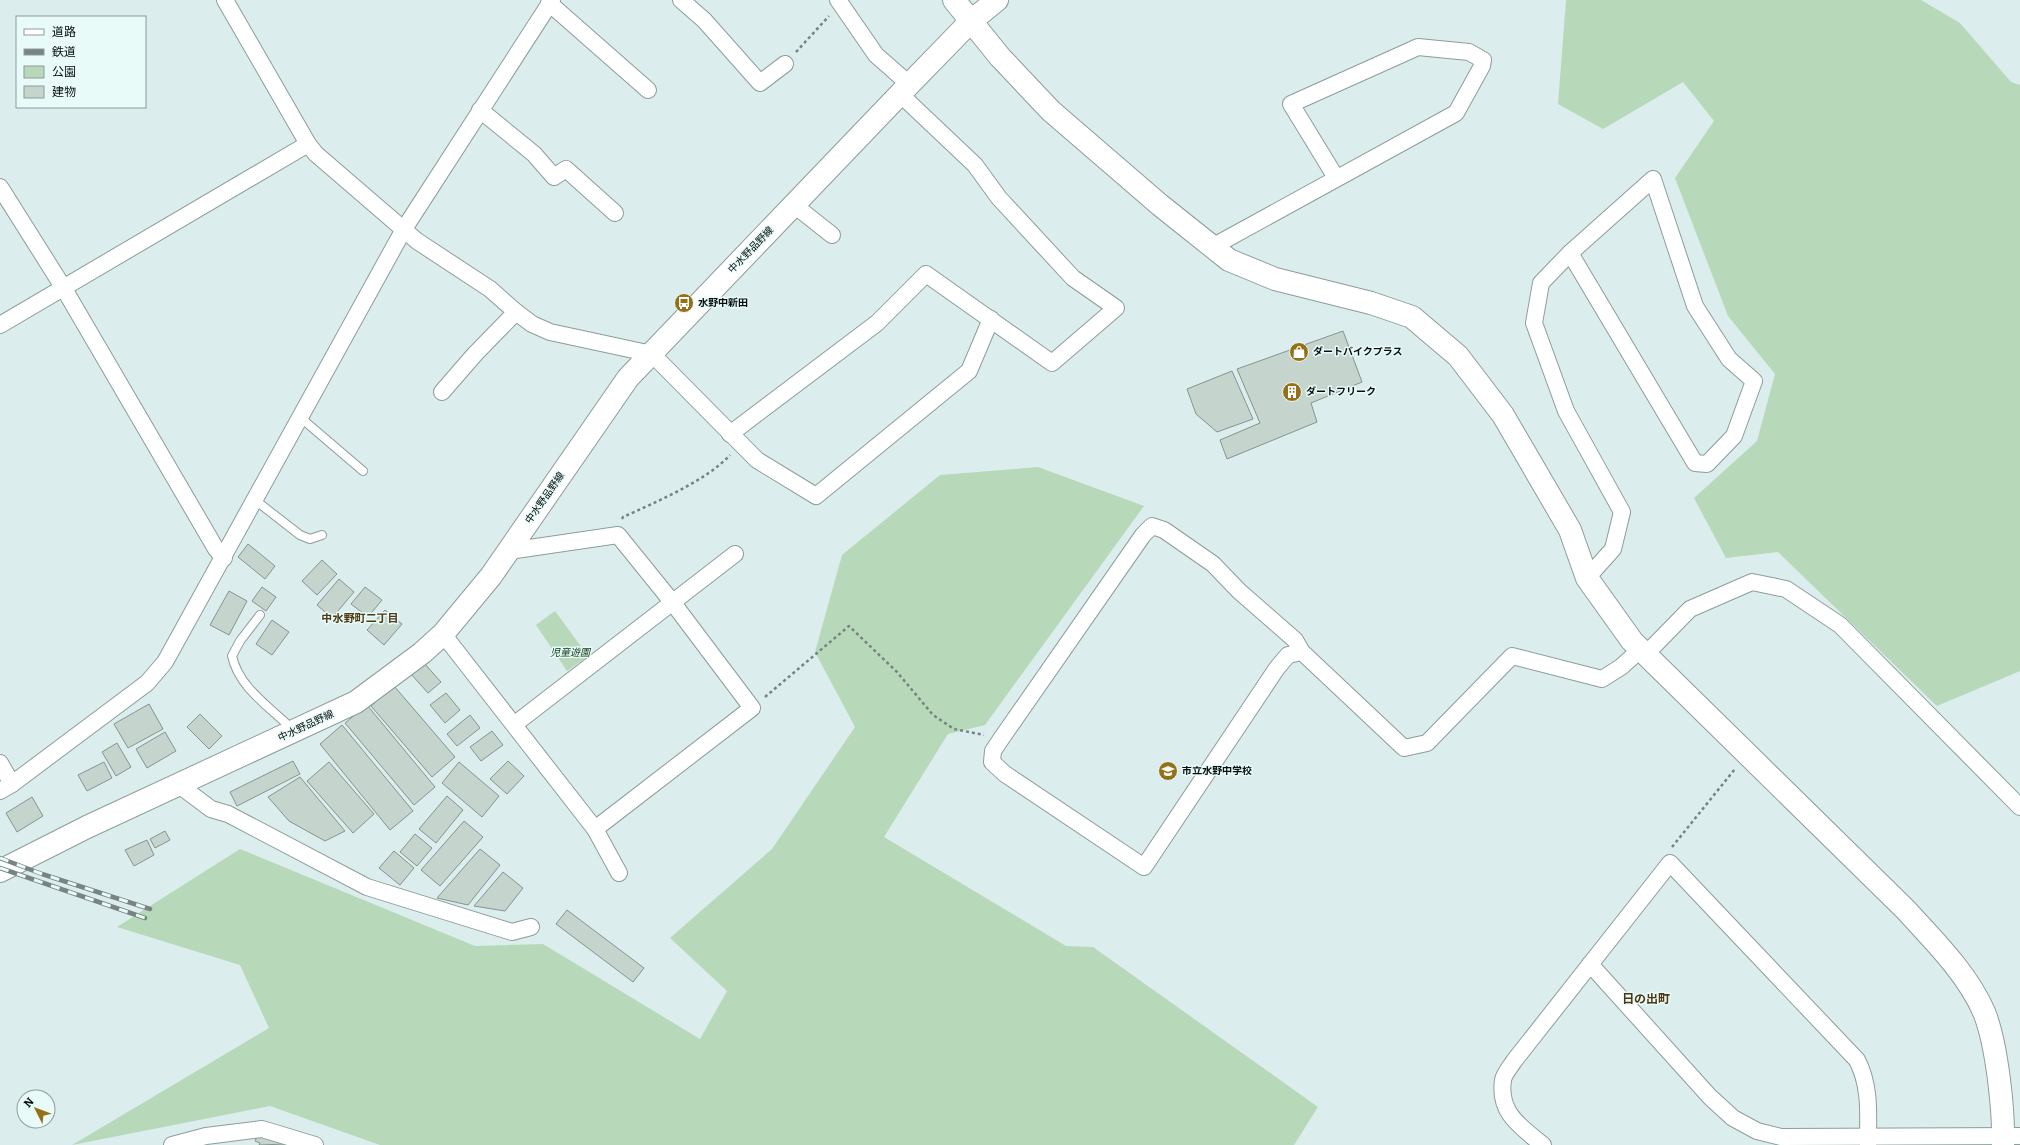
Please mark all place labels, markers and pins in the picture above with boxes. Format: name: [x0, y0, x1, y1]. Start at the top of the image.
bus stop icon: 水野中新田: [673, 292, 695, 314]
place label: 水野中新田: [698, 297, 748, 309]
shop icon: ダートバイクプラス: [1288, 341, 1310, 363]
place label: ダートバイクプラス: [1313, 346, 1403, 358]
building icon: ダートフリーク: [1281, 381, 1303, 403]
place label: ダートフリーク: [1306, 386, 1376, 398]
school or university icon: 市立水野中学校: [1157, 760, 1179, 782]
place label: 市立水野中学校: [1182, 765, 1252, 777]

